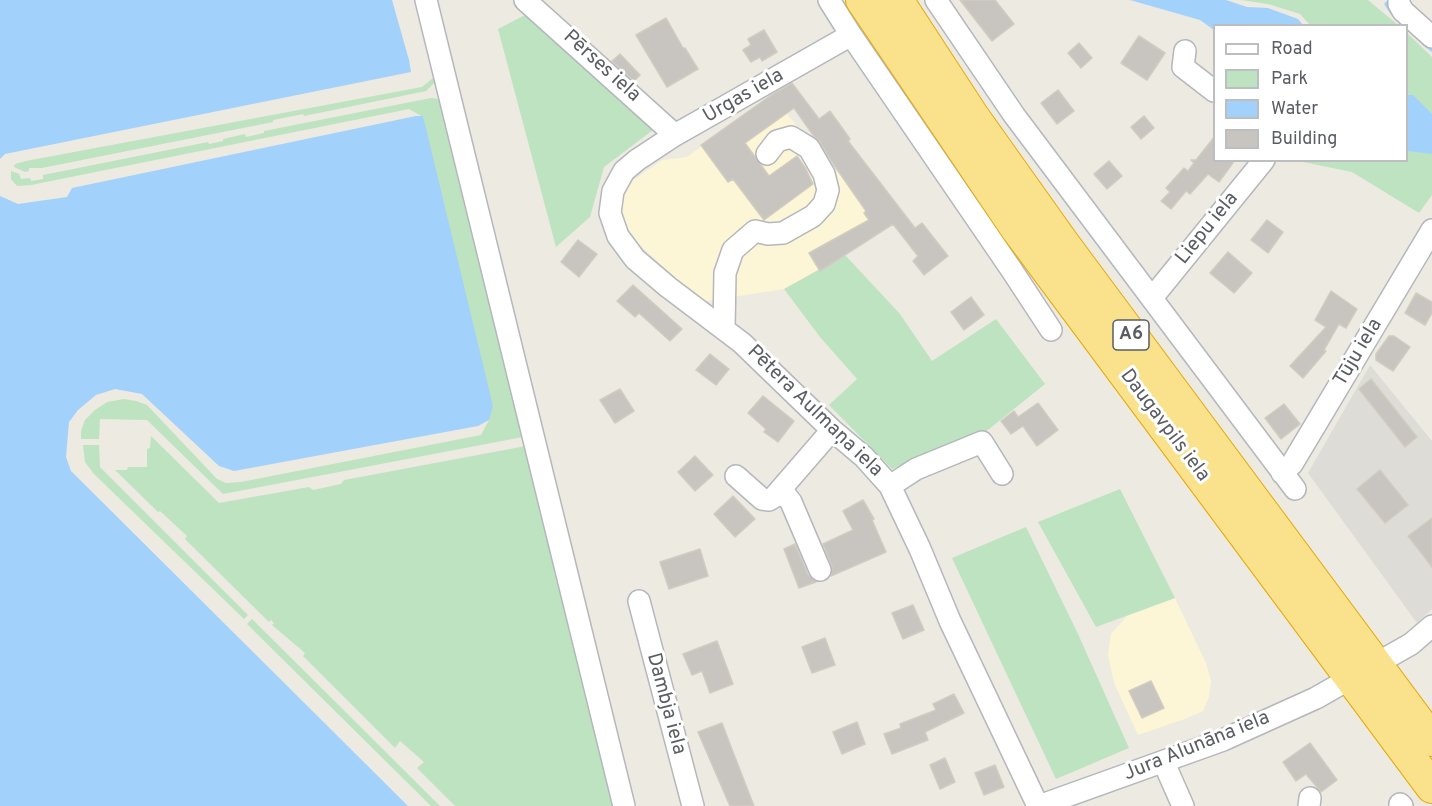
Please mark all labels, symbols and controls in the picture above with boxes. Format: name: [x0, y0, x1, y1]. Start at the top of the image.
legend: [1213, 24, 1408, 162]
street label: Pērses iela: [557, 26, 645, 108]
text: Road: [1271, 38, 1313, 61]
street label: Urgas iela: [700, 64, 788, 130]
text: Park: [1271, 68, 1308, 91]
text: Water: [1271, 98, 1318, 121]
text: Building: [1271, 128, 1337, 151]
street label: Liepu iela: [1172, 188, 1244, 270]
street label: Tūju iela: [1329, 315, 1389, 391]
road number: A6: [1113, 320, 1149, 350]
street label: Pētera Aulmaņa iela: [741, 341, 887, 483]
street label: Daugavpils iela: [1114, 365, 1214, 487]
street label: Dambja iela: [640, 651, 690, 757]
street label: Jura Alunāna iela: [1121, 707, 1273, 787]

